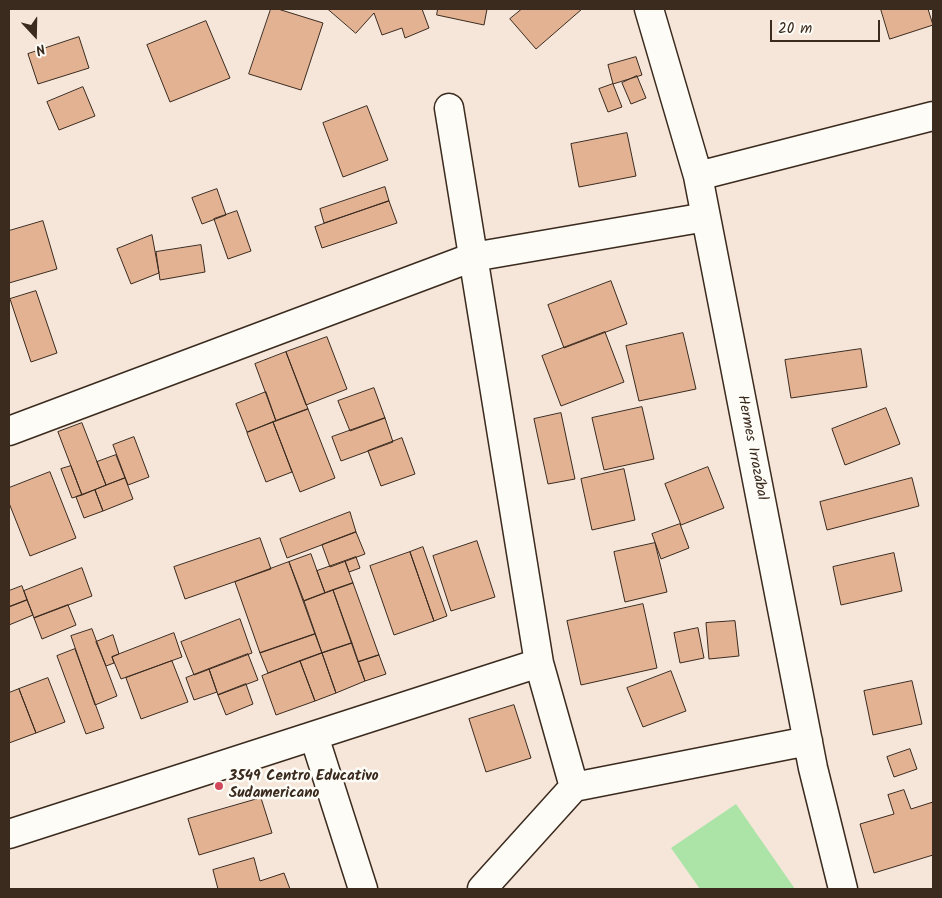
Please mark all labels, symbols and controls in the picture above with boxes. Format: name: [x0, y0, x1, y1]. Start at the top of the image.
north arrow: [10, 10, 60, 60]
scale bar: [772, 10, 882, 42]
text: 20 m: [778, 17, 812, 41]
text: N: [32, 37, 48, 61]
street label: Hermes Irrazábal: [732, 394, 770, 502]
place label: 3549 Centro Educativo Sudamericano: [229, 768, 378, 803]
marker: 3549 Centro Educativo Sudamericano: [213, 780, 225, 792]

